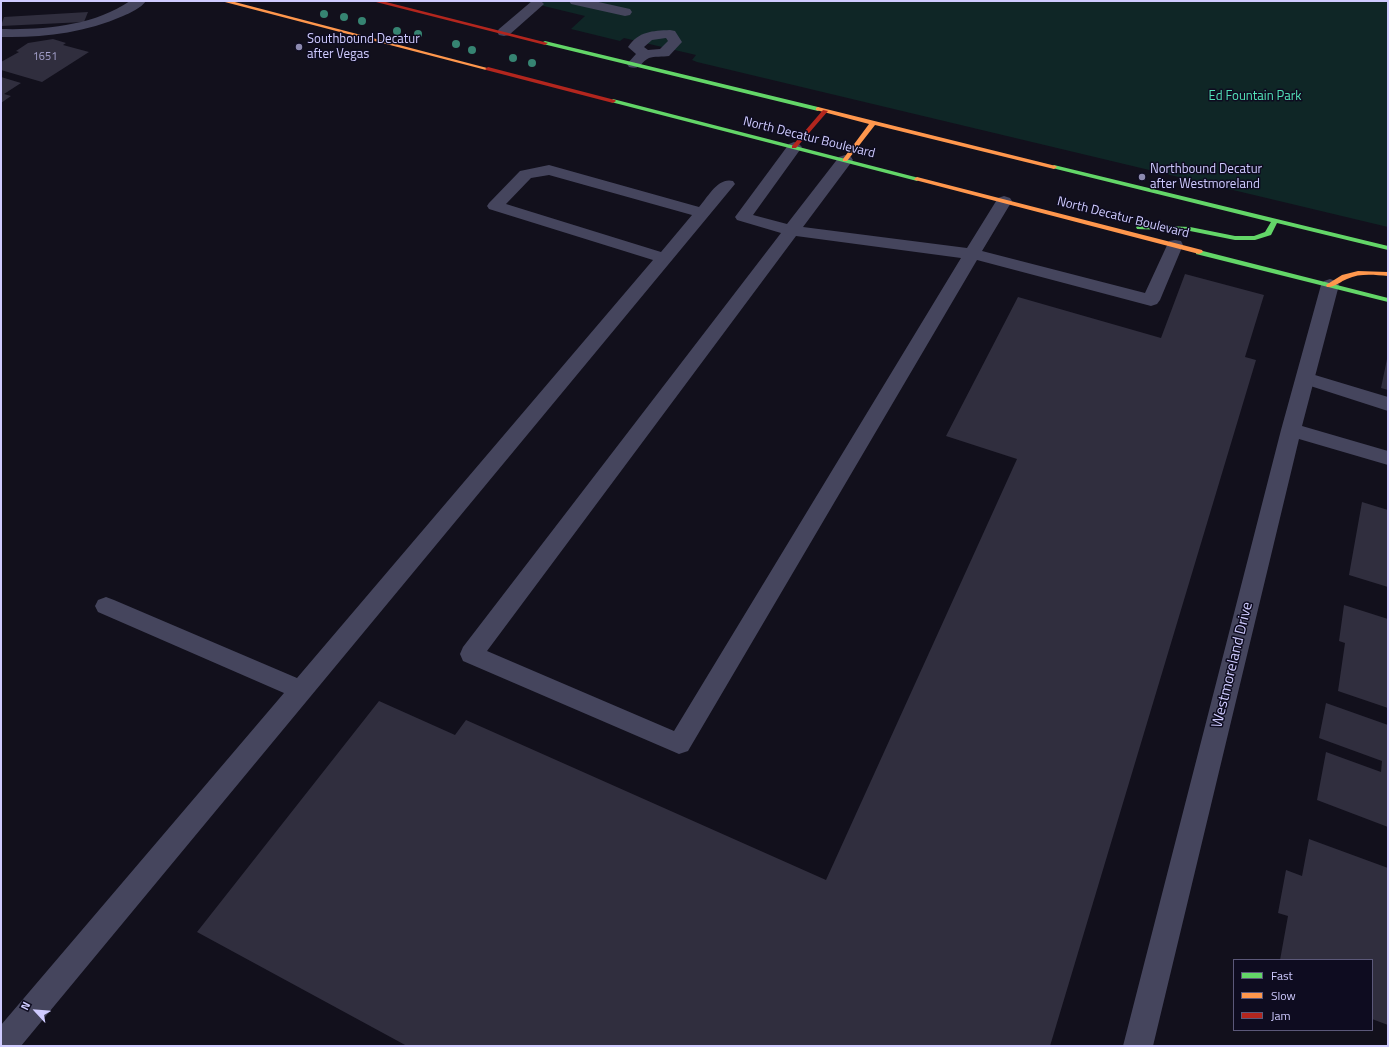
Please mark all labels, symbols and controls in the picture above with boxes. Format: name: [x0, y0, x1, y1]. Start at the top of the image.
place label: Southbound Decatur after Vegas: [307, 32, 420, 63]
marker: Southbound Decatur after Vegas: [294, 42, 304, 52]
house number: 1651: [33, 50, 57, 64]
park label: Ed Fountain Park: [1209, 89, 1301, 105]
street label: North Decatur Boulevard: [741, 114, 877, 162]
place label: Northbound Decatur after Westmoreland: [1150, 162, 1262, 193]
marker: Northbound Decatur after Westmoreland: [1137, 172, 1147, 182]
street label: North Decatur Boulevard: [1055, 194, 1191, 242]
street label: Westmoreland Drive: [1209, 600, 1257, 730]
legend: [1233, 959, 1373, 1031]
text: Fast: [1271, 966, 1293, 985]
text: Slow: [1271, 986, 1296, 1005]
north arrow: [16, 991, 56, 1031]
text: N: [16, 999, 34, 1013]
text: Jam: [1271, 1006, 1291, 1025]

